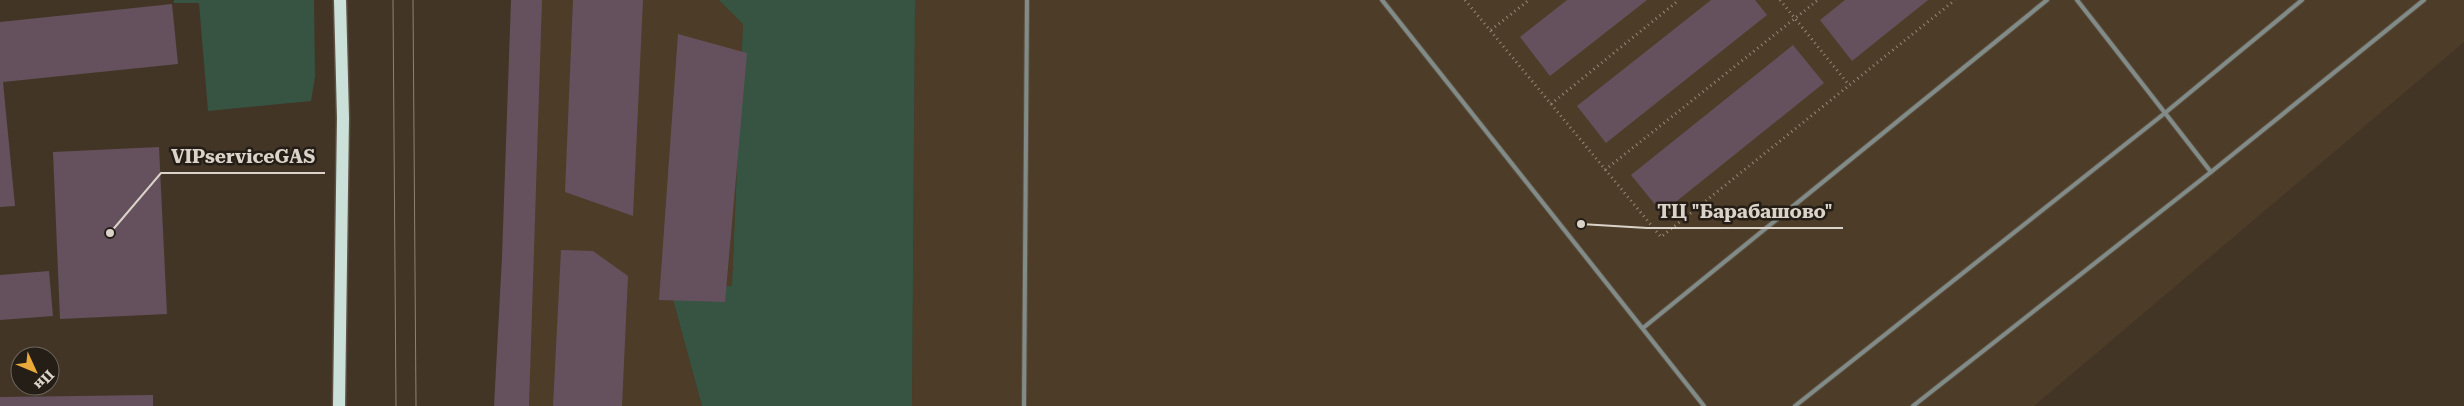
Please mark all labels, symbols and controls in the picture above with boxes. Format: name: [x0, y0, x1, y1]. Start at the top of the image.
callout: VIPserviceGAS: [161, 139, 325, 173]
text: VIPserviceGAS: [171, 145, 315, 168]
callout: ТЦ "Барабашово": [1647, 194, 1843, 228]
text: ТЦ "Барабашово": [1657, 200, 1833, 223]
north arrow: [10, 346, 60, 396]
text: Пн: [31, 367, 57, 394]

